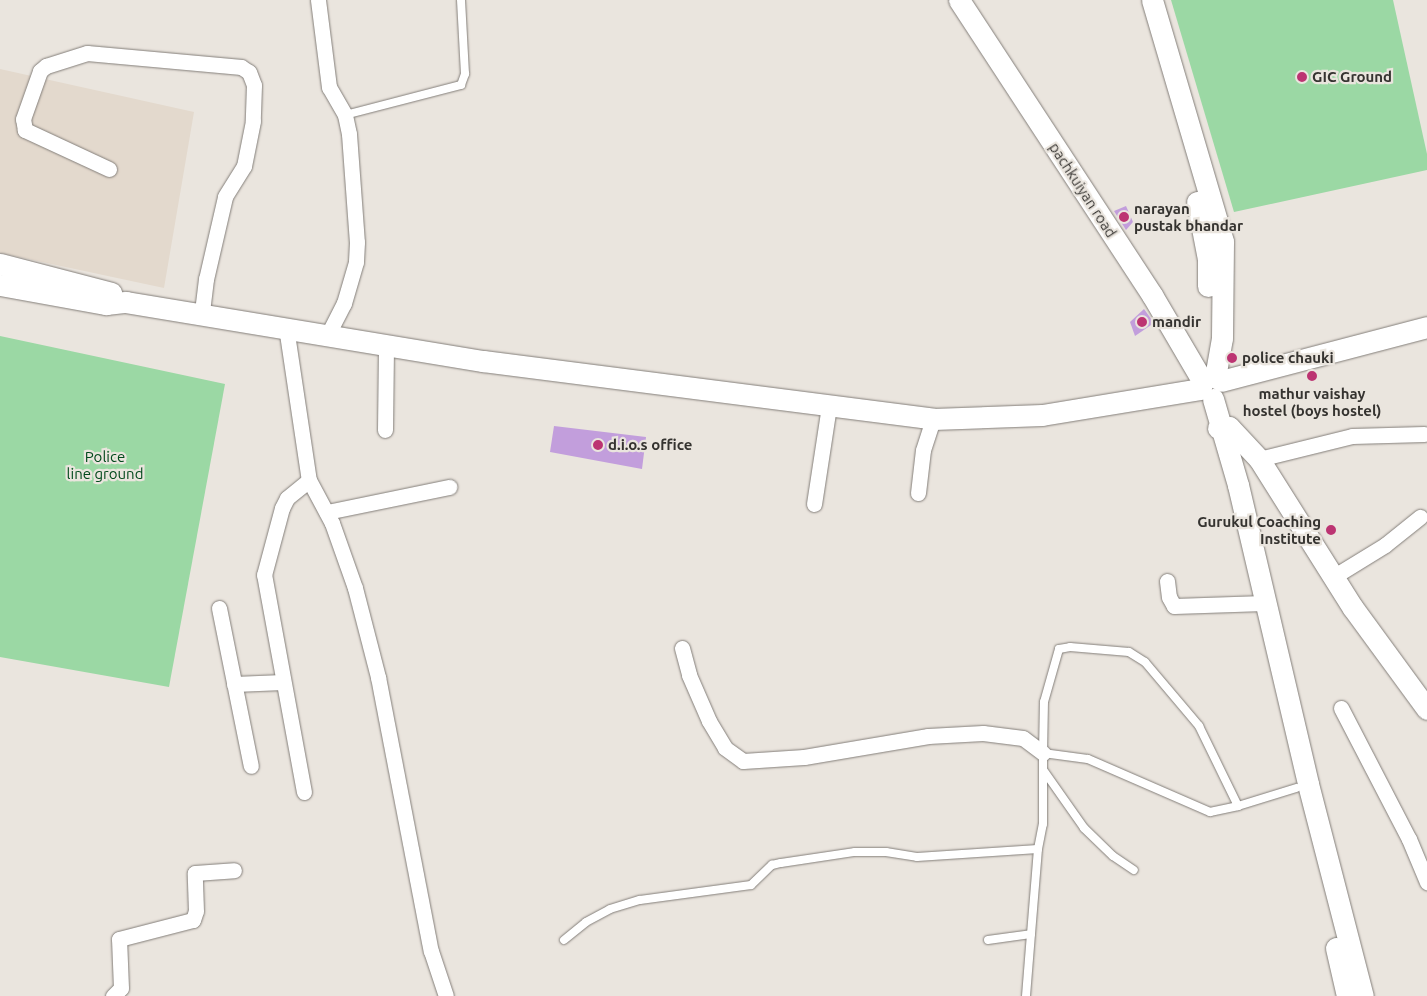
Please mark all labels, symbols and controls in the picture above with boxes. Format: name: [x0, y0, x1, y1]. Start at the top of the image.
place label: GIC Ground: [1312, 68, 1392, 86]
marker: GIC Ground: [1296, 71, 1308, 83]
street label: pachkuiyan road: [1046, 139, 1120, 241]
place label: narayan pustak bhandar: [1134, 199, 1243, 234]
marker: narayan pustak bhandar: [1118, 211, 1130, 223]
place label: mandir: [1152, 313, 1201, 331]
marker: mandir: [1136, 316, 1148, 328]
place label: police chauki: [1242, 349, 1334, 367]
marker: police chauki: [1226, 352, 1238, 364]
marker: mathur vaishay hostel (boys hostel): [1306, 370, 1318, 382]
place label: mathur vaishay hostel (boys hostel): [1243, 384, 1381, 419]
place label: d.i.o.s office: [608, 436, 692, 454]
marker: d.i.o.s office: [592, 439, 604, 451]
park label: Police line ground: [67, 447, 143, 482]
place label: Gurukul Coaching Institute: [1197, 512, 1321, 547]
marker: Gurukul Coaching Institute: [1325, 524, 1337, 536]

